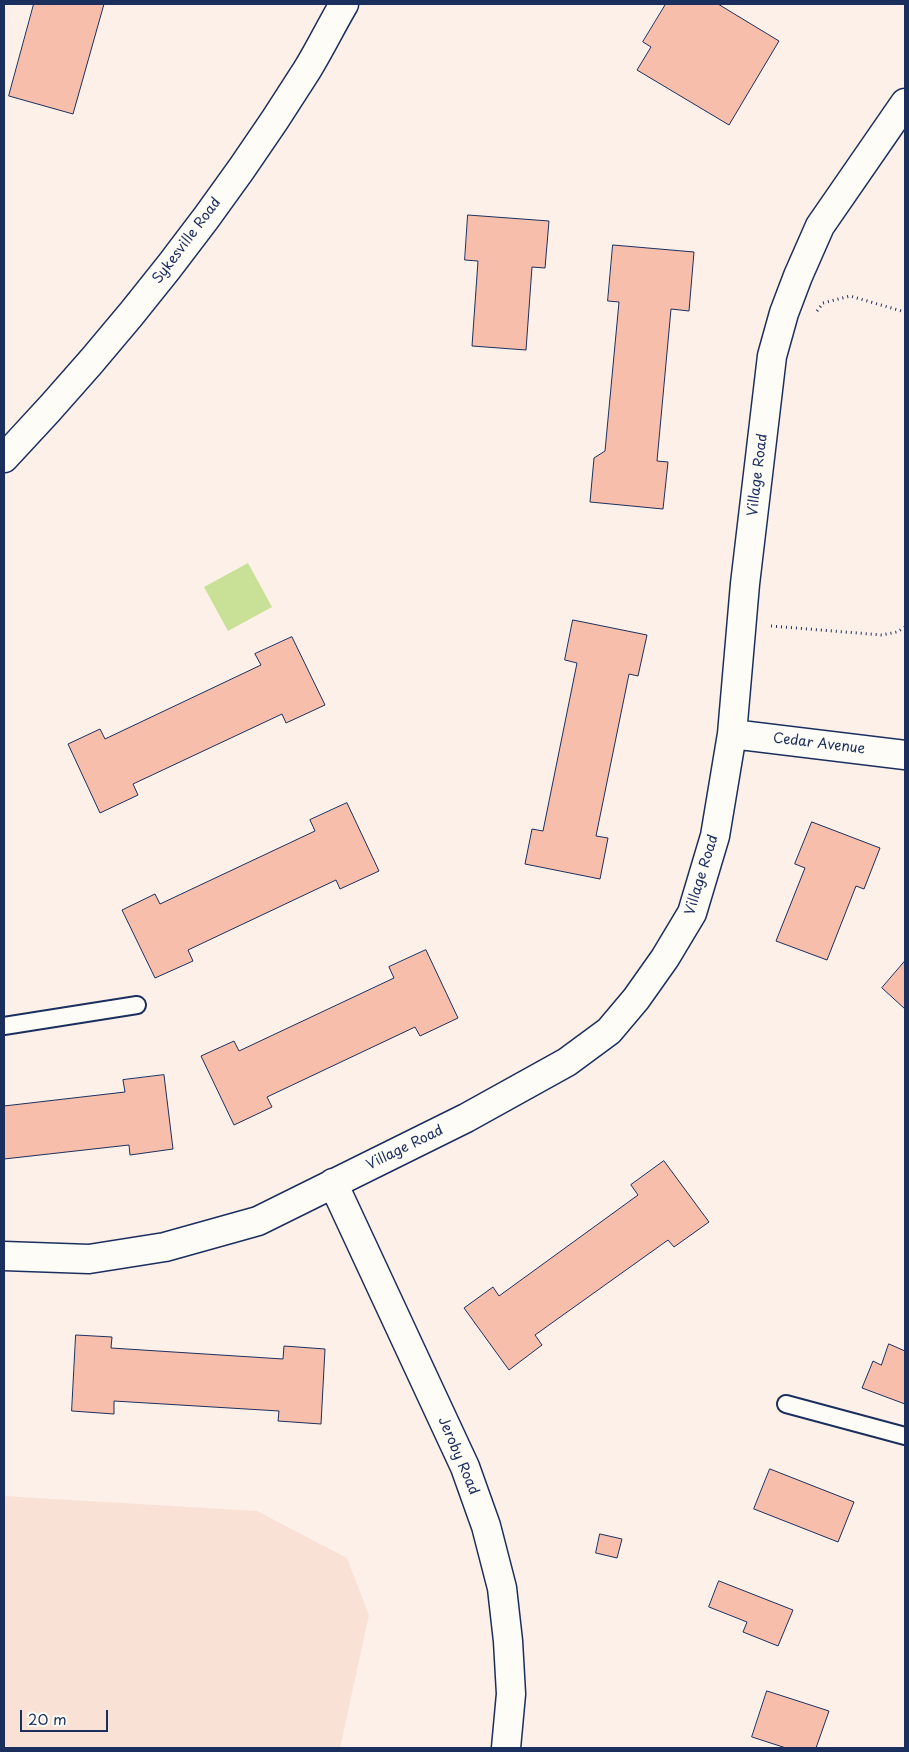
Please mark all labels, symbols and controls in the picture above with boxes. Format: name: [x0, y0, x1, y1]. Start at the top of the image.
street label: Sykesville Road: [149, 195, 225, 287]
street label: Village Road: [745, 433, 771, 517]
street label: Cedar Avenue: [772, 730, 866, 758]
street label: Village Road: [682, 833, 722, 917]
street label: Village Road: [364, 1122, 446, 1174]
street label: Jeroby Road: [434, 1414, 482, 1498]
scale bar: [22, 1700, 110, 1732]
text: 20 m: [28, 1707, 67, 1730]

